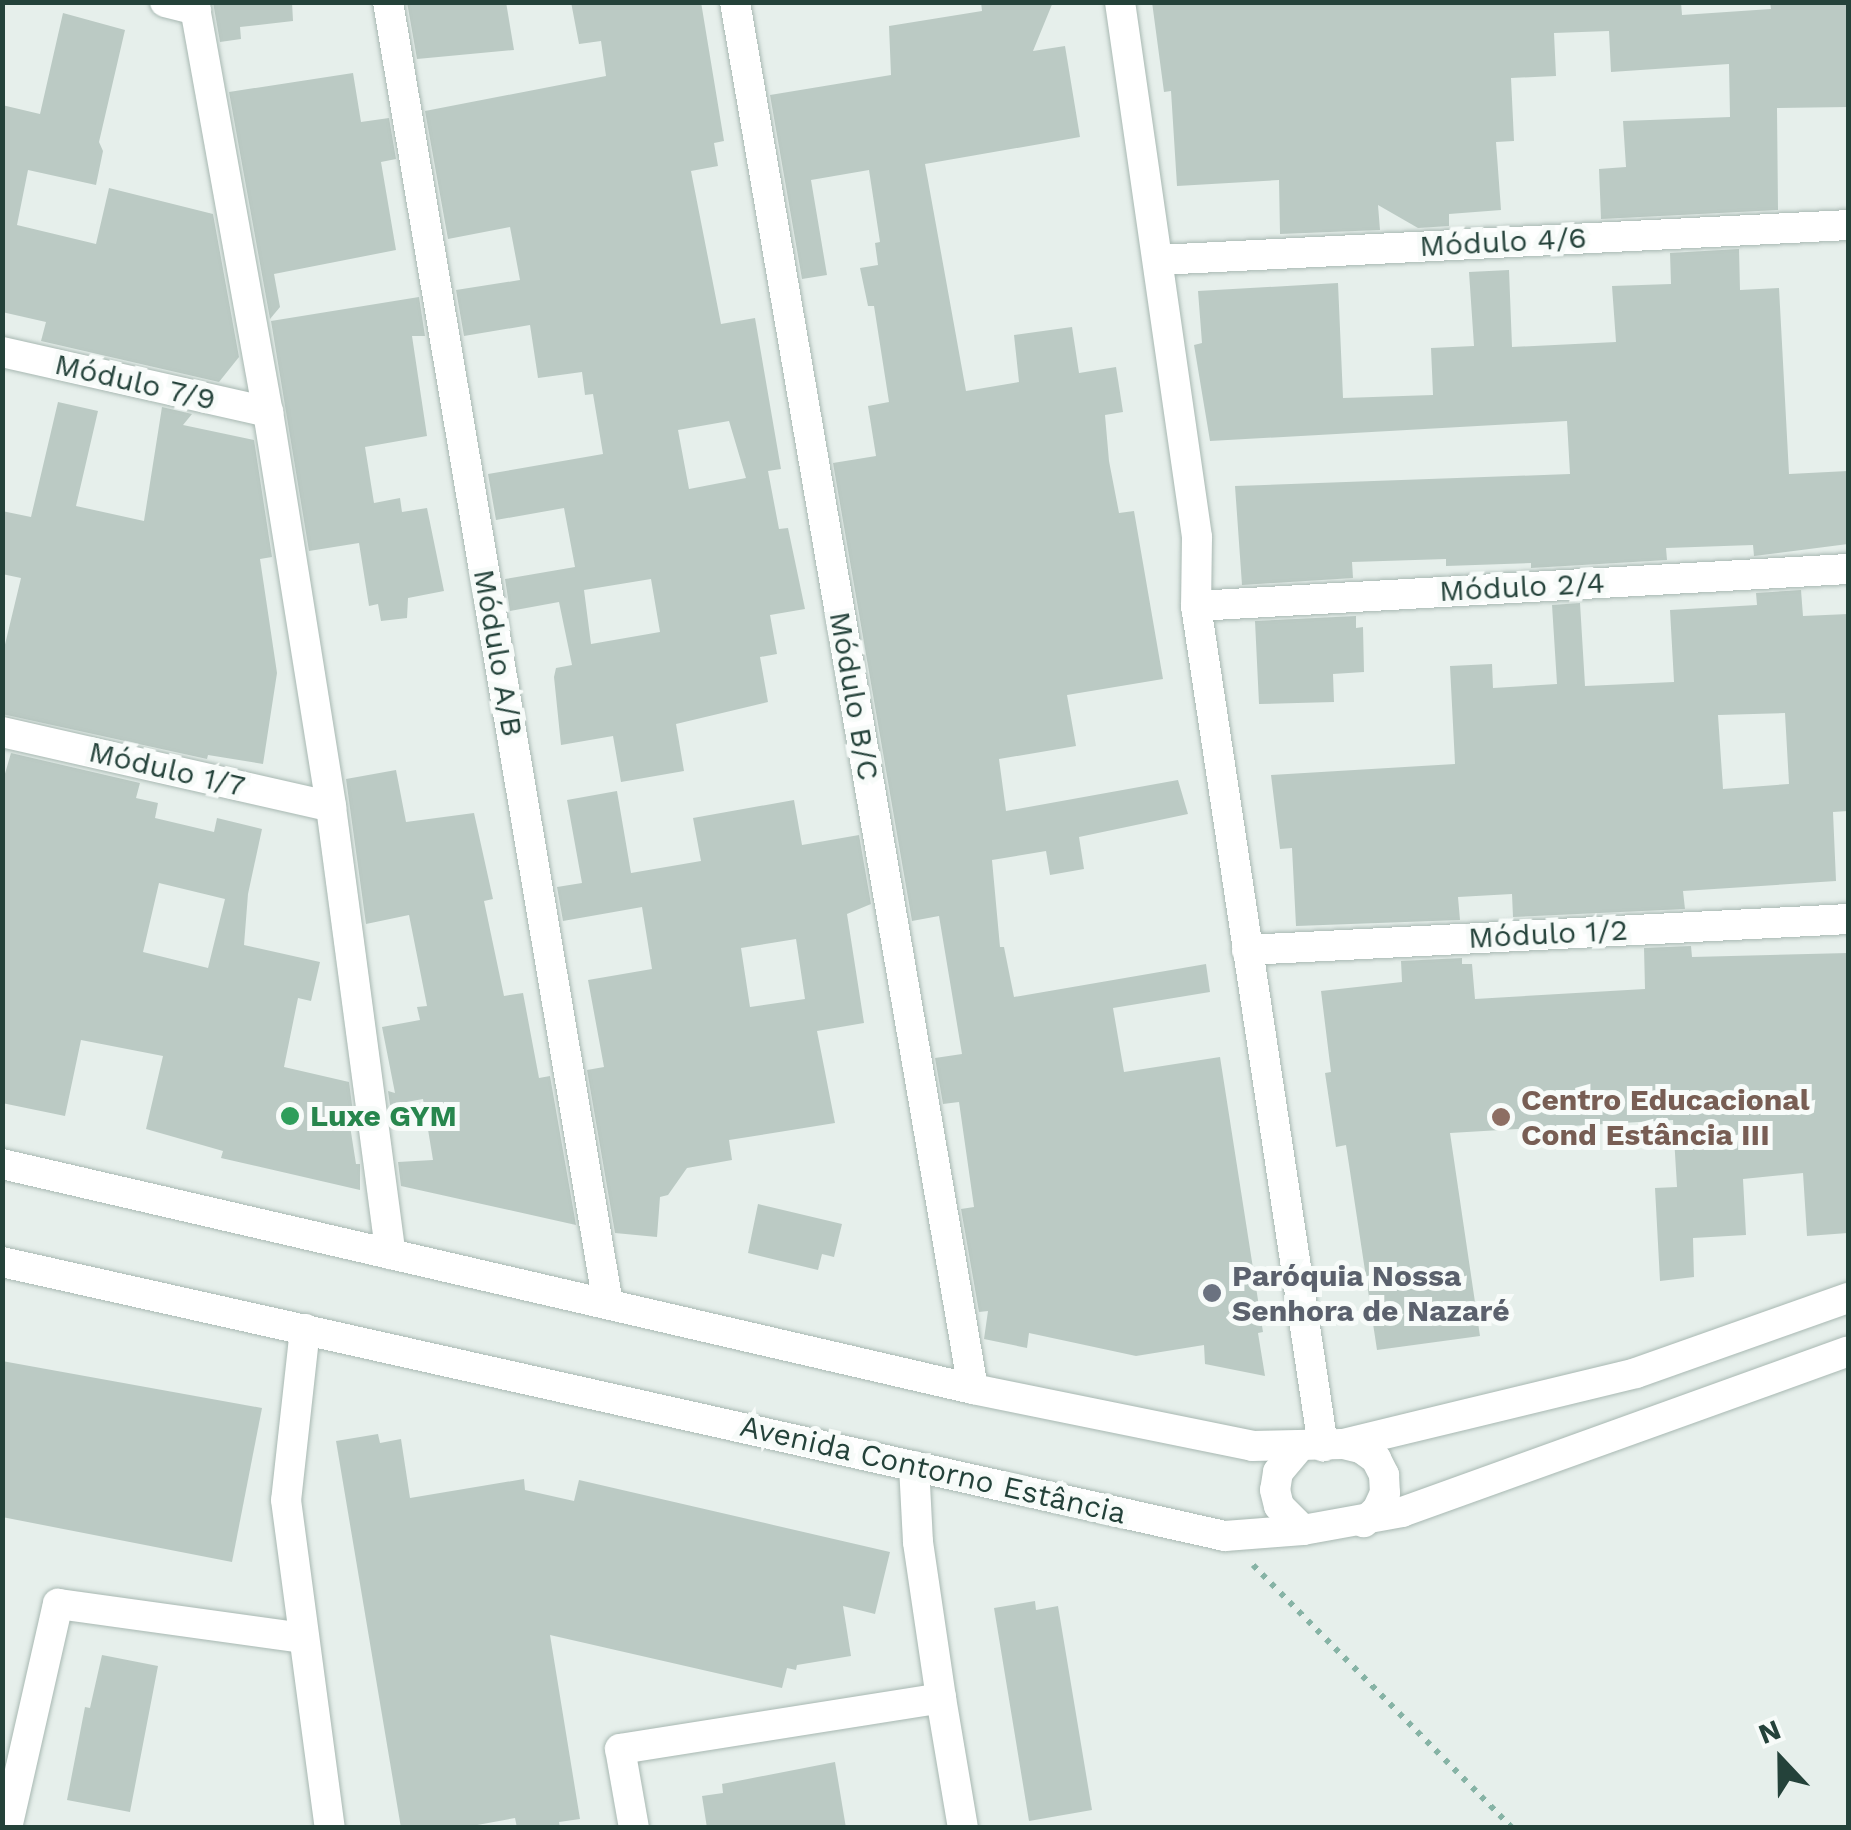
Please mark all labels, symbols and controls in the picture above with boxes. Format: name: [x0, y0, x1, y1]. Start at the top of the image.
street label: Módulo 4/6: [1419, 220, 1587, 264]
street label: Módulo 7/9: [51, 346, 219, 418]
street label: Módulo 2/4: [1438, 565, 1606, 609]
street label: Módulo A/B: [465, 566, 531, 740]
street label: Módulo B/C: [821, 609, 887, 783]
street label: Módulo 1/7: [85, 733, 249, 805]
street label: Módulo 1/2: [1467, 912, 1629, 956]
place label: Centro Educacional Cond Estância III: [1521, 1082, 1810, 1152]
place label: Luxe GYM: [310, 1098, 457, 1134]
marker: Luxe GYM: [279, 1105, 301, 1127]
marker: Centro Educacional Cond Estância III: [1490, 1106, 1512, 1128]
place label: Paróquia Nossa Senhora de Nazaré: [1232, 1258, 1510, 1328]
marker: Paróquia Nossa Senhora de Nazaré: [1201, 1282, 1223, 1304]
street label: Avenida Contorno Estância: [736, 1408, 1130, 1532]
north arrow: [1731, 1710, 1831, 1810]
text: N: [1754, 1713, 1785, 1751]

